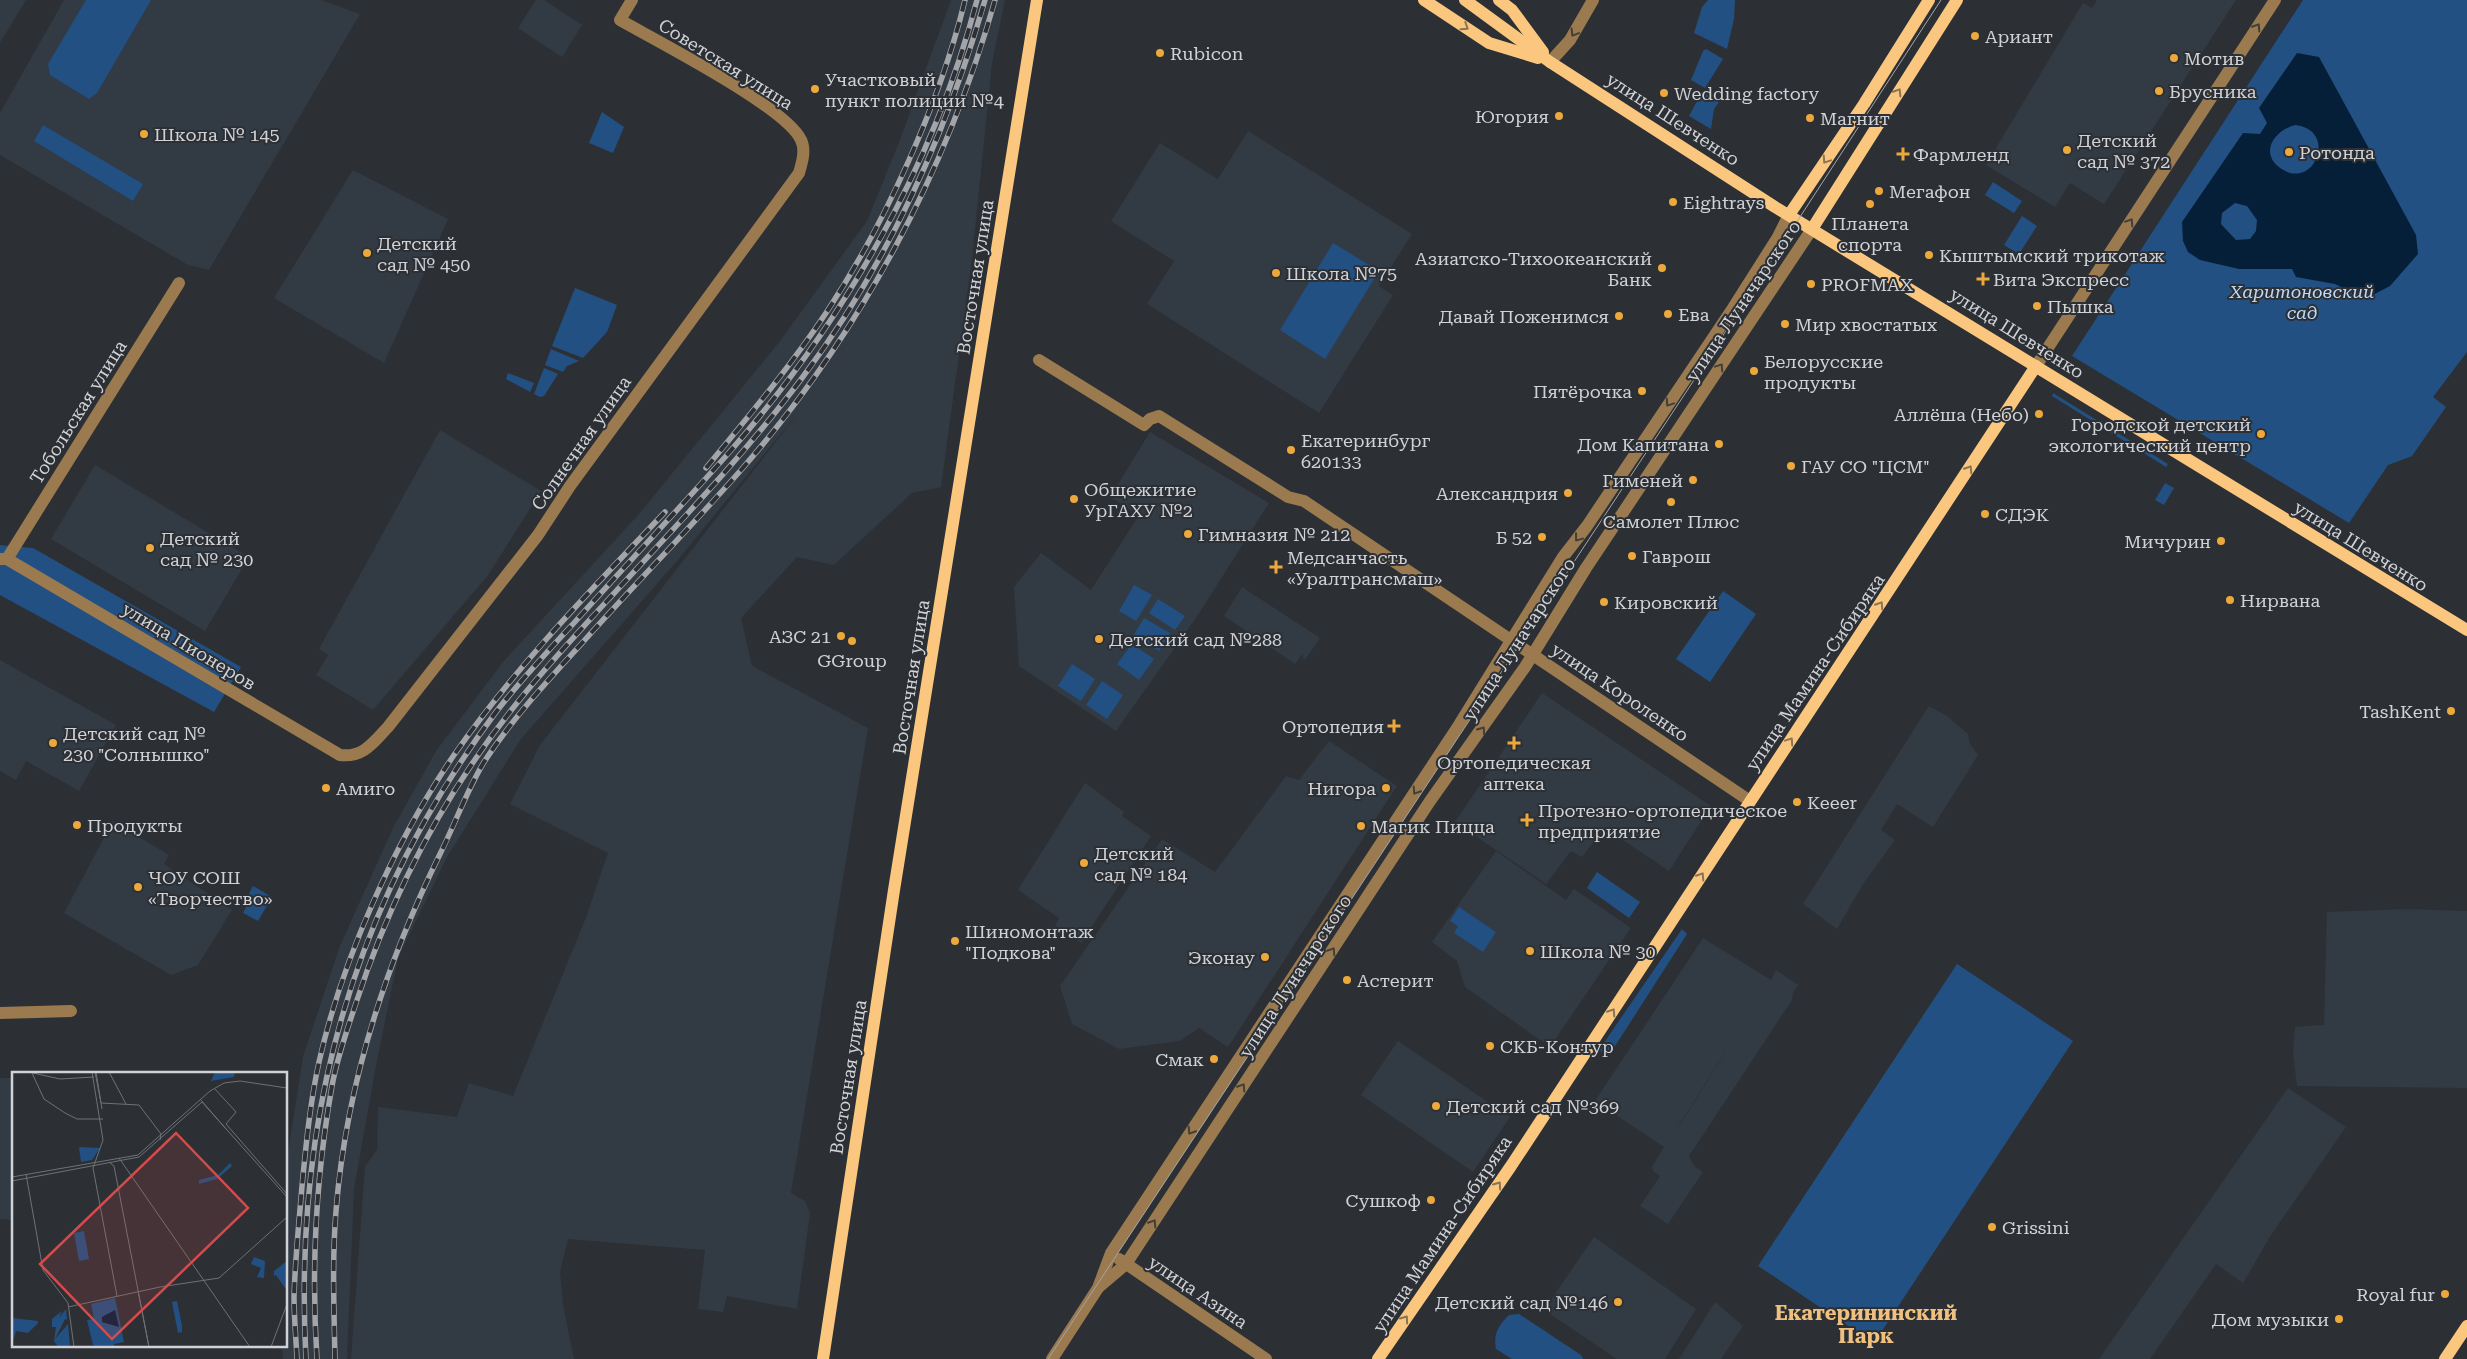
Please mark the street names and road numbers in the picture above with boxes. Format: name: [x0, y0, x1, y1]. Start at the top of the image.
street label: Советская улица: [655, 14, 797, 114]
street label: улица Шевченко: [1603, 68, 1743, 170]
street label: Восточная улица: [952, 198, 998, 356]
street label: улица Луначарского: [1681, 216, 1805, 386]
street label: улица Шевченко: [1946, 283, 2088, 383]
street label: Тобольская улица: [25, 336, 131, 488]
street label: Солнечная улица: [527, 372, 635, 514]
street label: улица Шевченко: [2290, 496, 2432, 596]
street label: улица Луначарского: [1458, 554, 1580, 724]
street label: улица Мамина-Сибиряка: [1741, 569, 1889, 774]
street label: улица Пионеров: [118, 598, 260, 694]
street label: Восточная улица: [888, 598, 934, 756]
street label: улица Короленко: [1547, 638, 1693, 746]
street label: улица Луначарского: [1234, 891, 1356, 1061]
street label: Восточная улица: [825, 998, 871, 1156]
street label: улица Мамина-Сибиряка: [1368, 1131, 1516, 1336]
street label: улица Азина: [1144, 1251, 1252, 1333]

